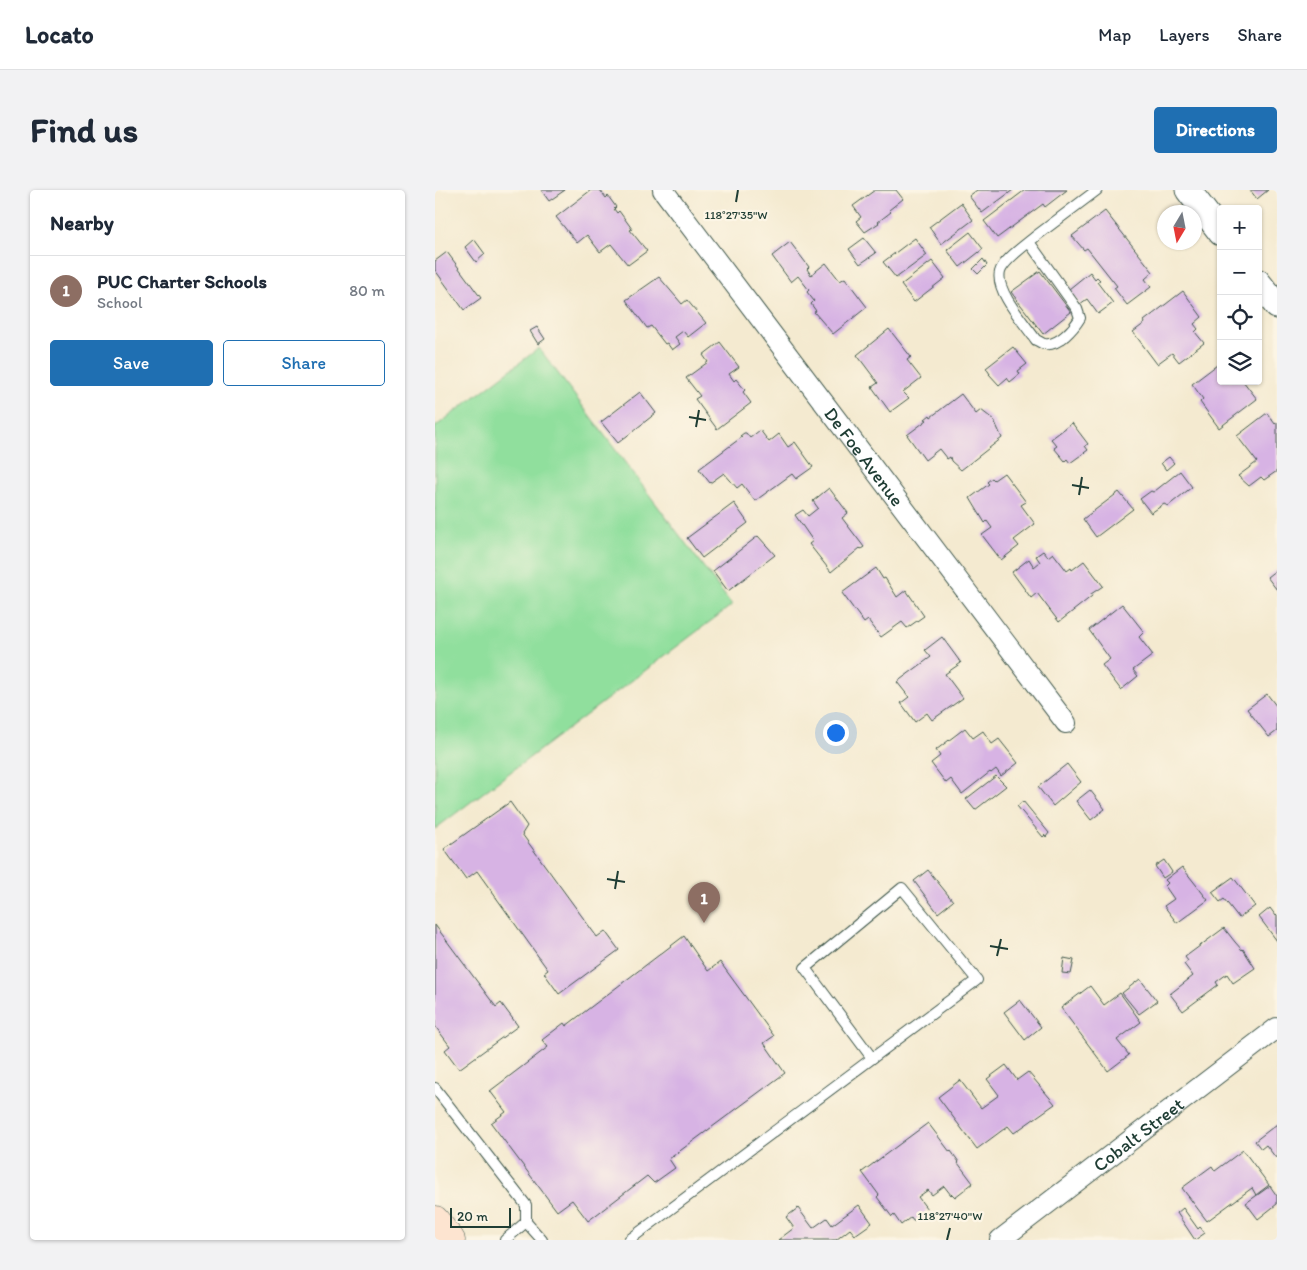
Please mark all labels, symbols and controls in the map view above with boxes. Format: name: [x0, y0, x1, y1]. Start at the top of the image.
text: Locato: [25, 20, 94, 49]
text: Map: [1098, 24, 1131, 46]
text: Layers: [1159, 24, 1209, 46]
text: Share: [1237, 24, 1282, 46]
button: Directions: [1154, 107, 1277, 153]
text: Find us: [30, 109, 138, 151]
north arrow: [1157, 205, 1202, 250]
map controls: [1217, 205, 1262, 385]
button: +: [1217, 205, 1262, 250]
text: 118°27'35"W: [704, 208, 768, 222]
text: Nearby: [50, 210, 114, 235]
button: −: [1217, 250, 1262, 295]
text: PUC Charter Schools: [97, 270, 267, 293]
text: 1: [62, 281, 70, 300]
text: 80 m: [349, 281, 385, 300]
text: School: [97, 293, 143, 312]
button: locate: [1217, 295, 1262, 340]
button: Save: [50, 340, 213, 386]
button: Share: [223, 340, 385, 386]
button: layers: [1217, 340, 1262, 385]
street label: De Foe Avenue: [820, 402, 909, 511]
your location: [823, 720, 849, 746]
pin: 1: [688, 882, 720, 923]
street label: Cobalt Street: [1088, 1092, 1188, 1176]
scale bar: [450, 1205, 511, 1228]
text: 20 m: [457, 1208, 488, 1225]
text: 118°27'40"W: [918, 1209, 983, 1223]

